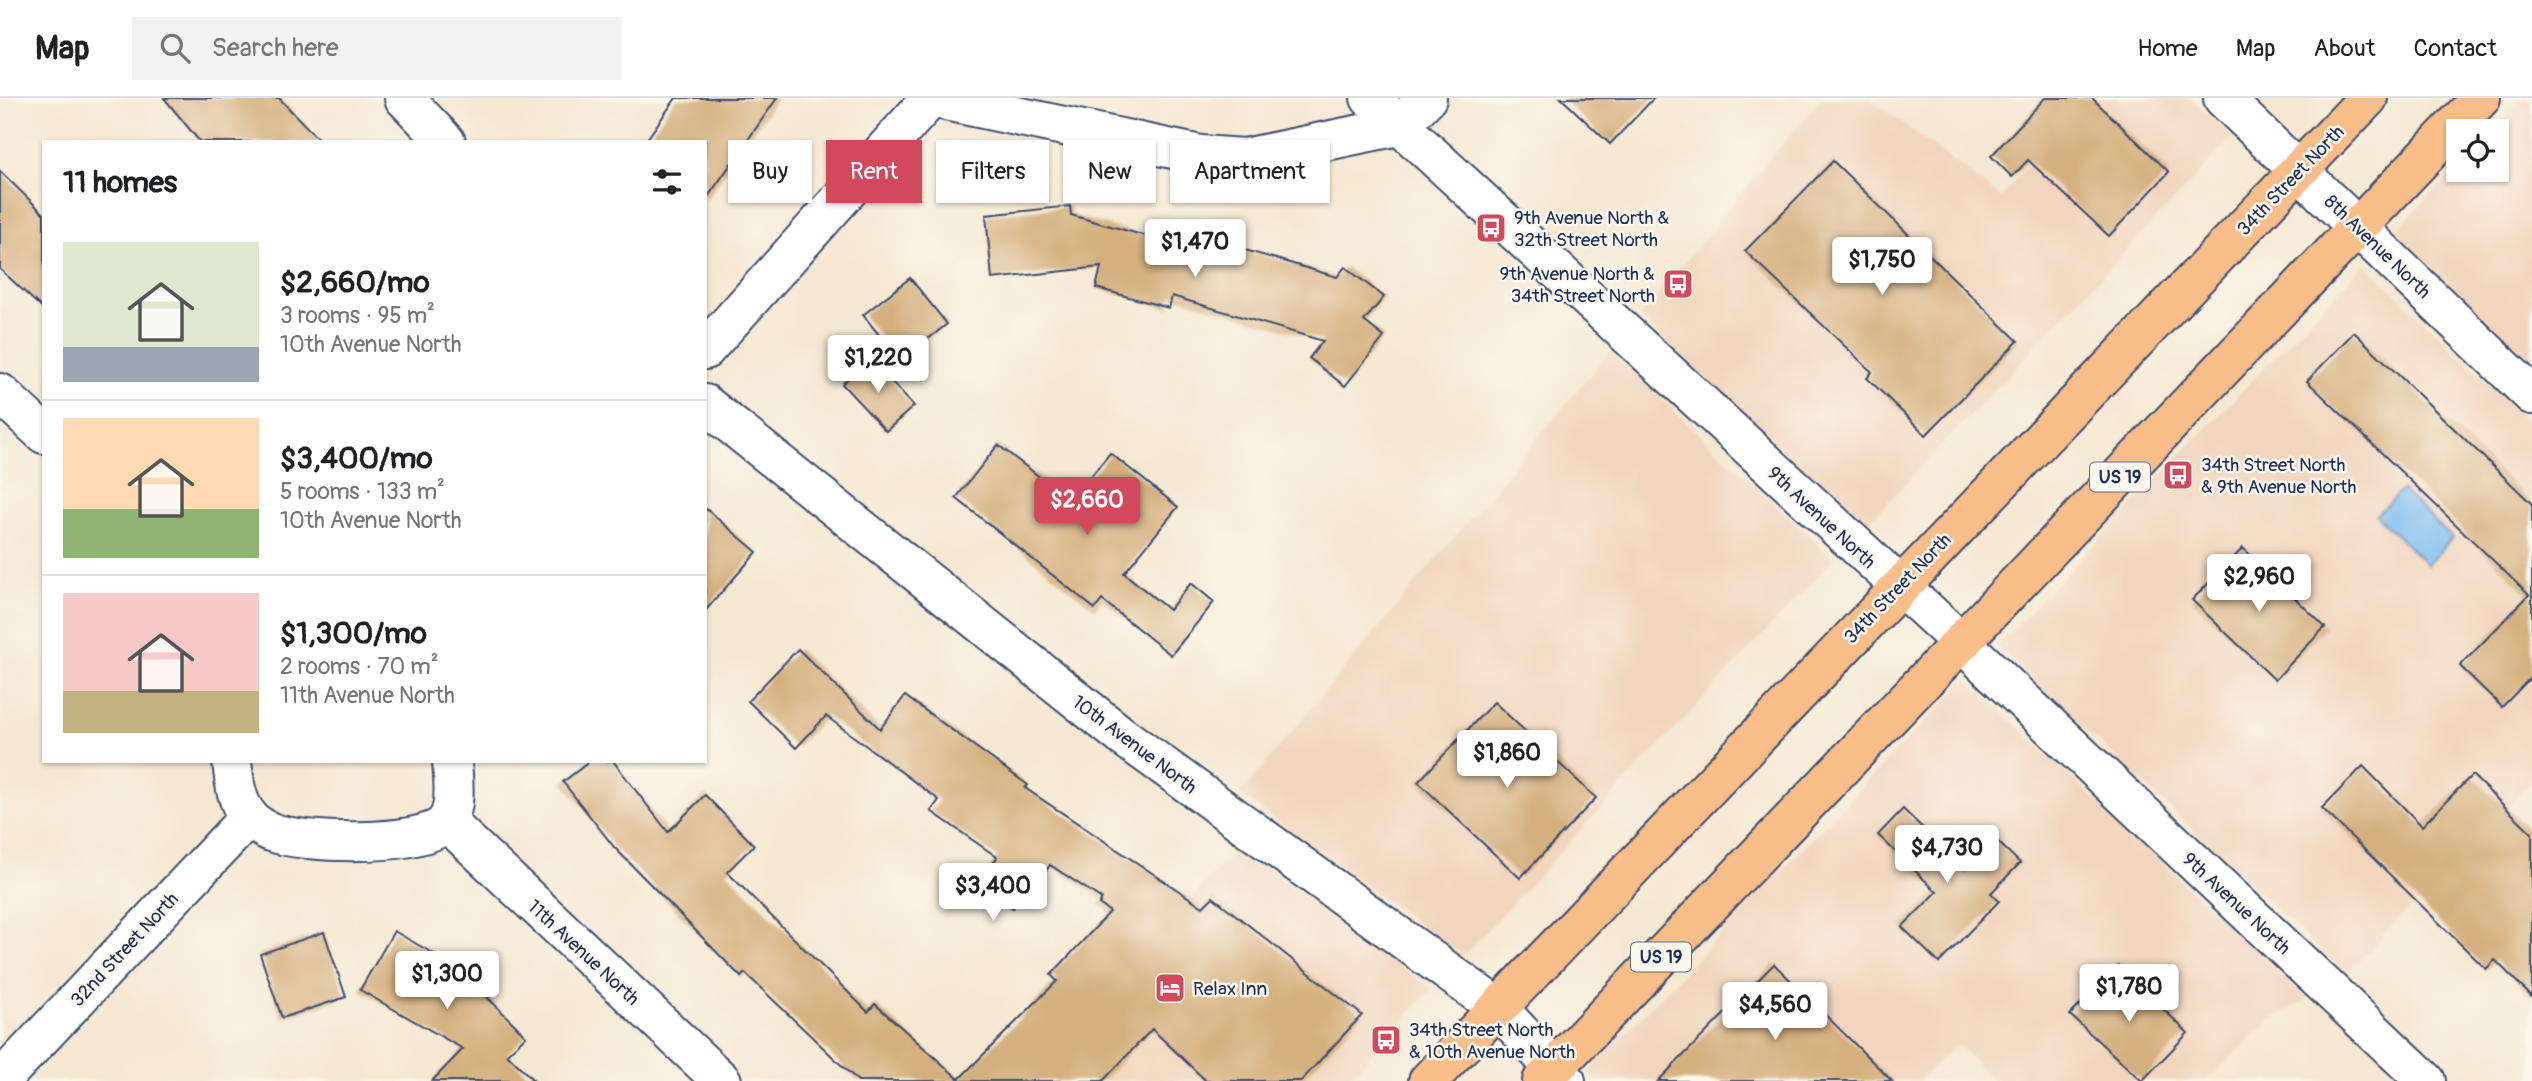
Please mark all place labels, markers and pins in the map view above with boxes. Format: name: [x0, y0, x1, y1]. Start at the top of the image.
place label: 9th Avenue North & 32th Street North: [1514, 206, 1669, 252]
bus stop icon: 9th Avenue North & 32th Street North: [1474, 211, 1508, 245]
pin: $1,470: [1138, 220, 1252, 279]
pin: $1,750: [1825, 238, 1939, 297]
place label: 9th Avenue North & 34th Street North: [1500, 262, 1655, 308]
bus stop icon: 9th Avenue North & 34th Street North: [1661, 267, 1695, 301]
pin: $1,220: [821, 336, 935, 395]
place label: 34th Street North & 9th Avenue North: [2201, 453, 2357, 499]
bus stop icon: 34th Street North & 9th Avenue North: [2161, 458, 2195, 492]
pin: $2,660: [1030, 478, 1144, 537]
pin: $2,960: [2202, 554, 2316, 614]
pin: $1,860: [1450, 730, 1564, 790]
pin: $4,730: [1890, 826, 2004, 885]
pin: $3,400: [936, 864, 1050, 923]
pin: $1,300: [390, 951, 504, 1011]
pin: $1,780: [2072, 964, 2186, 1024]
hotel icon: Relax Inn: [1153, 971, 1187, 1005]
place label: Relax Inn: [1193, 977, 1267, 1001]
pin: $4,560: [1718, 982, 1832, 1042]
place label: 34th Street North & 10th Avenue North: [1409, 1018, 1575, 1064]
bus stop icon: 34th Street North & 10th Avenue North: [1369, 1023, 1403, 1057]

